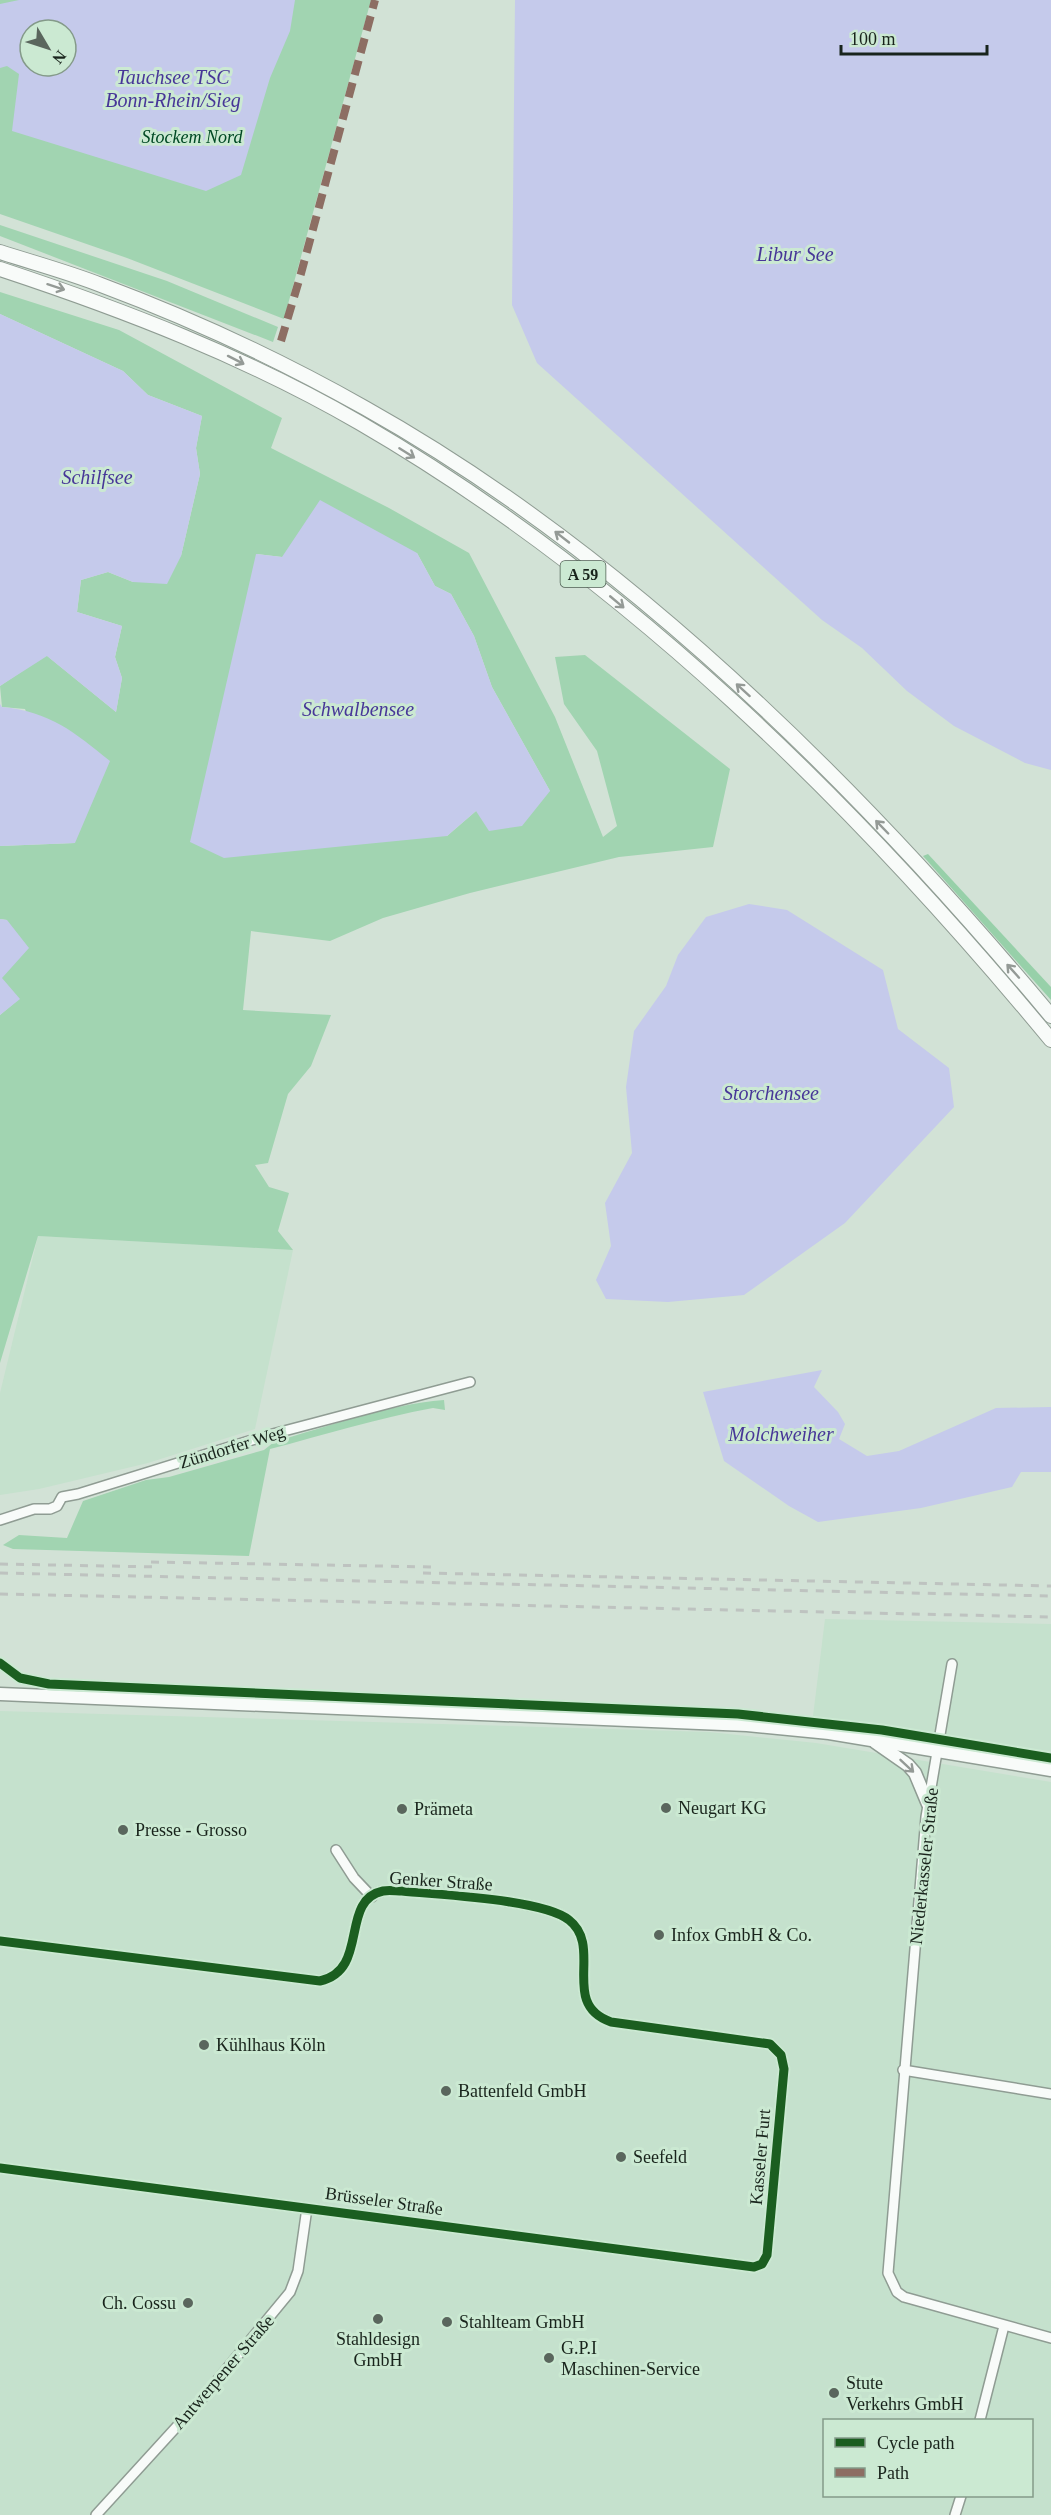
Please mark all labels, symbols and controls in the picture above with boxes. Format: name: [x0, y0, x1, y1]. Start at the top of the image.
north arrow: [18, 18, 78, 78]
scale bar: [841, 18, 986, 56]
text: 100 m: [850, 29, 896, 49]
text: N: [49, 47, 70, 67]
water label: Tauchsee TSC Bonn-Rhein/Sieg: [105, 66, 241, 112]
park label: Stockem Nord: [142, 127, 243, 147]
water label: Libur See: [755, 243, 834, 265]
one-way arrow: [46, 282, 65, 293]
one-way arrow: [227, 354, 245, 366]
one-way arrow: [399, 446, 416, 459]
water label: Schilfsee: [61, 466, 133, 489]
one-way arrow: [554, 531, 570, 544]
road number: A 59: [560, 561, 606, 587]
one-way arrow: [609, 596, 625, 609]
one-way arrow: [736, 683, 751, 697]
water label: Schwalbensee: [302, 698, 414, 720]
one-way arrow: [875, 819, 889, 834]
one-way arrow: [1006, 964, 1020, 979]
water label: Storchensee: [723, 1082, 819, 1104]
street label: Zündorfer Weg: [177, 1421, 287, 1473]
water label: Molchweiher: [727, 1423, 834, 1445]
one-way arrow: [900, 1759, 915, 1773]
street label: Niederkasseler Straße: [906, 1787, 942, 1945]
place label: Neugart KG: [678, 1798, 766, 1818]
place label: Prämeta: [414, 1799, 473, 1819]
marker: Neugart KG: [659, 1801, 673, 1815]
marker: Prämeta: [395, 1802, 409, 1816]
place label: Presse - Grosso: [135, 1820, 247, 1840]
marker: Presse - Grosso: [116, 1823, 130, 1837]
street label: Genker Straße: [389, 1867, 493, 1895]
place label: Infox GmbH & Co.: [671, 1925, 812, 1945]
marker: Infox GmbH & Co.: [652, 1928, 666, 1942]
place label: Kühlhaus Köln: [216, 2035, 326, 2055]
marker: Kühlhaus Köln: [197, 2038, 211, 2052]
place label: Battenfeld GmbH: [458, 2081, 586, 2101]
marker: Battenfeld GmbH: [439, 2084, 453, 2098]
street label: Kasseler Furt: [746, 2108, 774, 2206]
place label: Seefeld: [633, 2147, 687, 2167]
marker: Seefeld: [614, 2150, 628, 2164]
street label: Brüsseler Straße: [324, 2183, 444, 2219]
place label: Ch. Cossu: [102, 2293, 176, 2313]
marker: Ch. Cossu: [181, 2296, 195, 2310]
street label: Antwerpener Straße: [168, 2311, 278, 2433]
marker: Stahldesign GmbH: [371, 2312, 385, 2326]
place label: Stahlteam GmbH: [459, 2312, 584, 2332]
marker: Stahlteam GmbH: [440, 2315, 454, 2329]
place label: Stahldesign GmbH: [336, 2329, 420, 2370]
place label: G.P.I Maschinen-Service: [561, 2338, 700, 2379]
marker: G.P.I Maschinen-Service: [542, 2351, 556, 2365]
place label: Stute Verkehrs GmbH: [846, 2373, 963, 2414]
marker: Stute Verkehrs GmbH: [827, 2386, 841, 2400]
legend: [823, 2419, 1033, 2497]
text: Cycle path: [877, 2433, 954, 2453]
text: Path: [877, 2463, 909, 2483]

